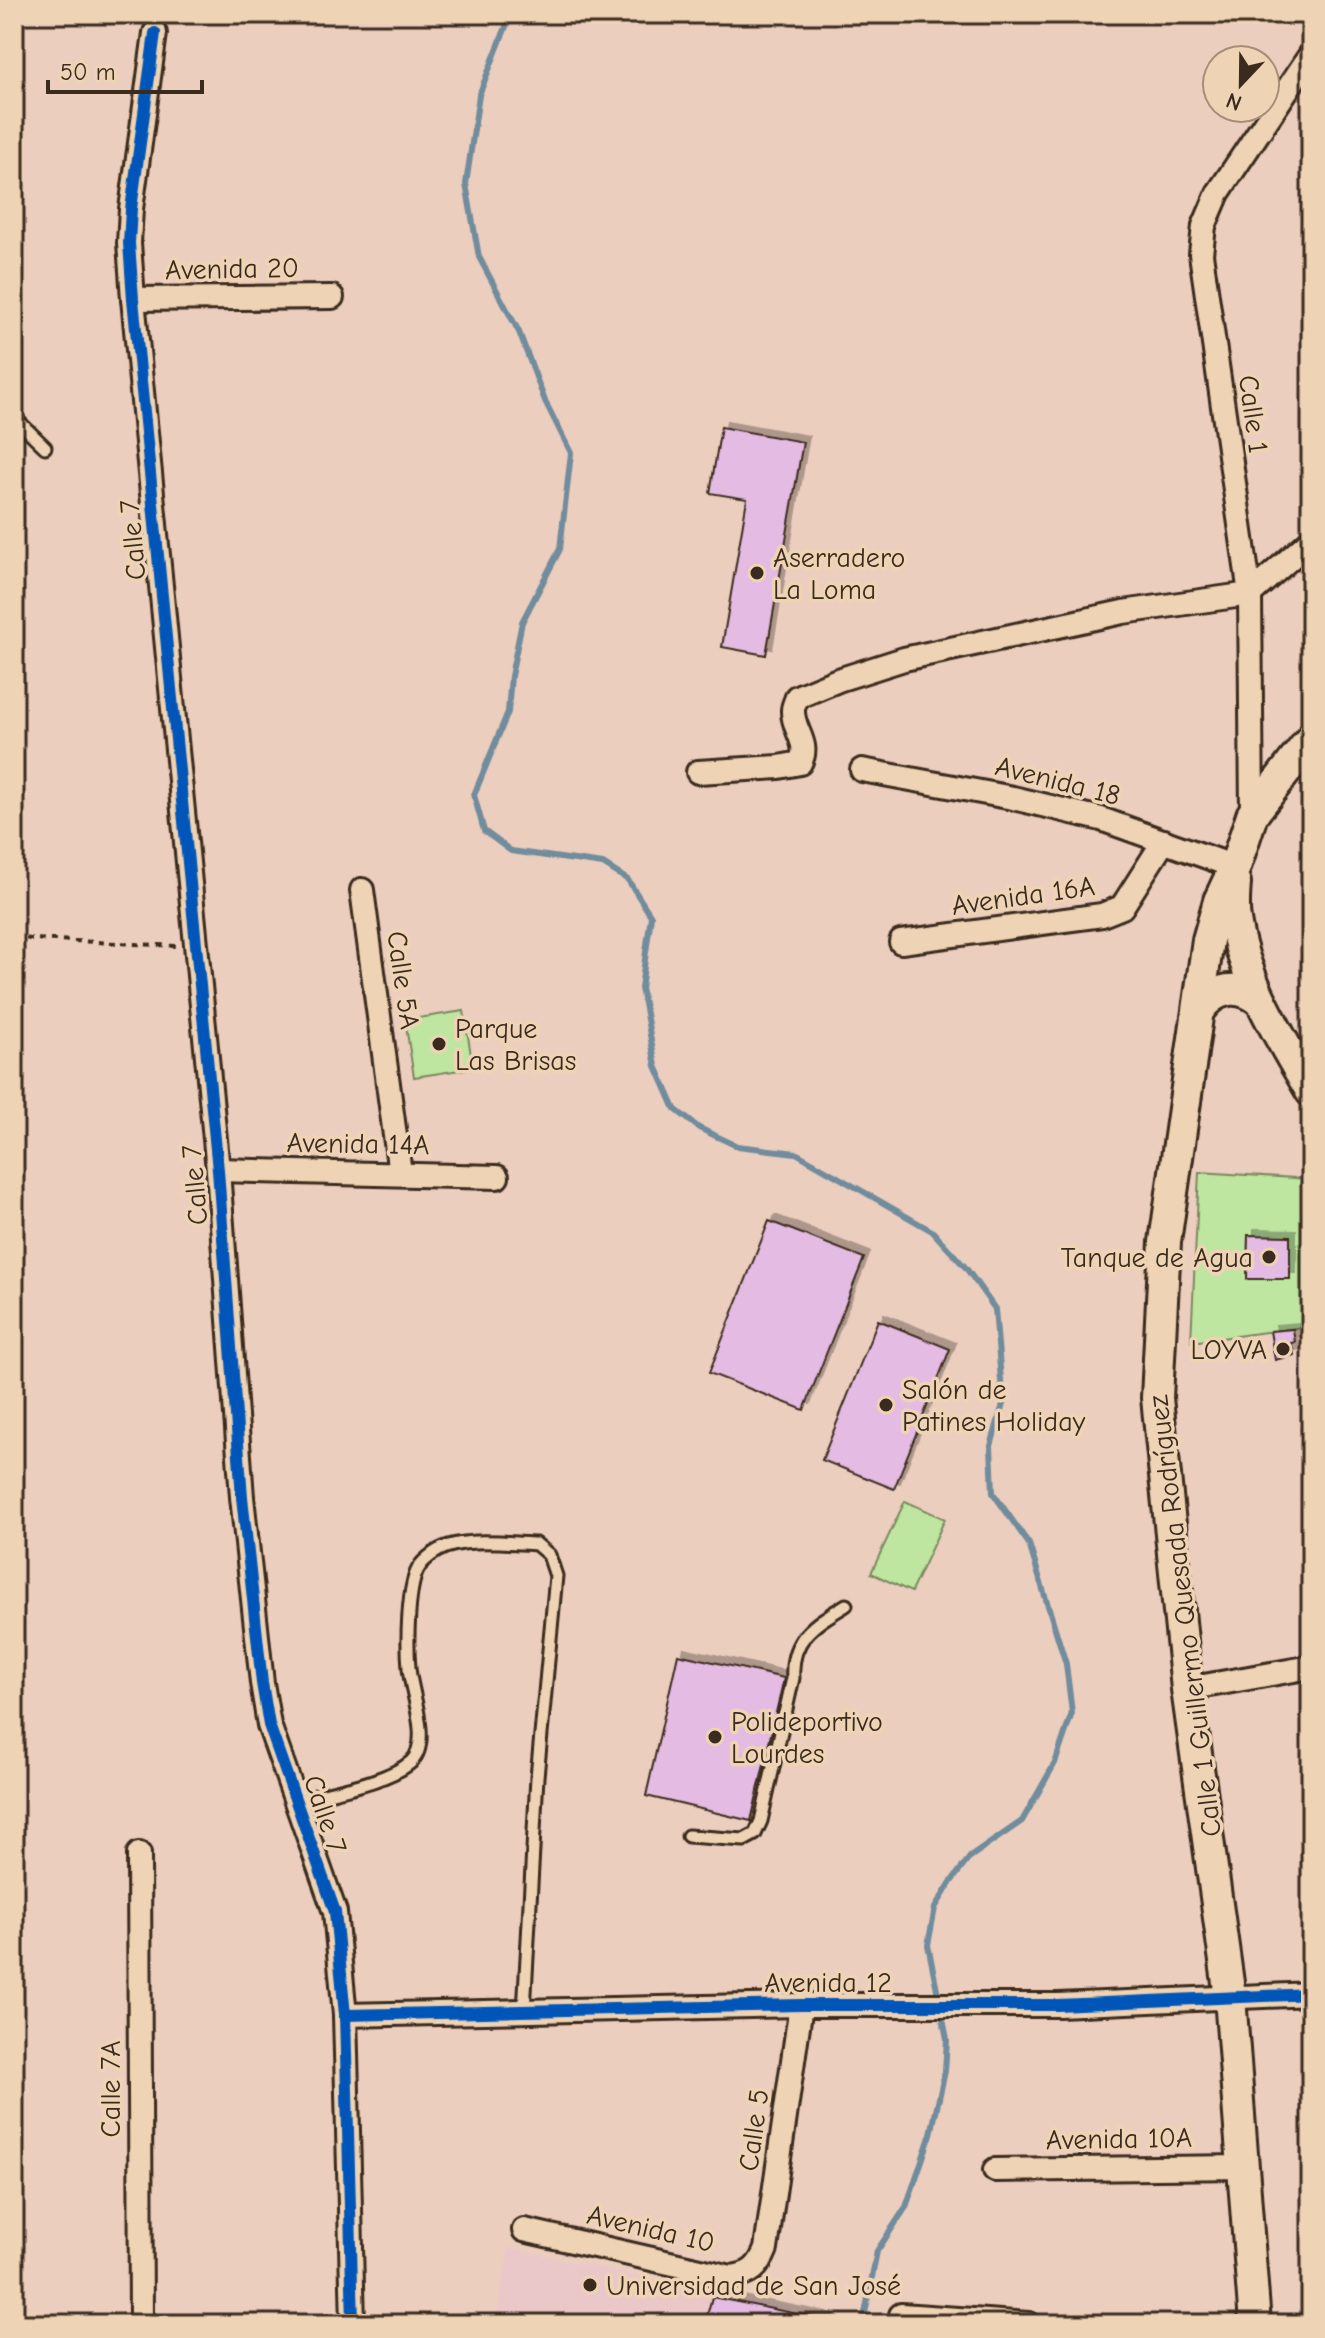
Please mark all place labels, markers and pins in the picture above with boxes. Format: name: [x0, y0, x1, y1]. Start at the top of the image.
place label: Aserradero La Loma: [773, 542, 905, 606]
marker: Aserradero La Loma: [748, 564, 766, 582]
place label: Parque Las Brisas: [455, 1013, 576, 1077]
marker: Parque Las Brisas: [430, 1035, 448, 1053]
place label: Tanque de Agua: [1061, 1242, 1253, 1274]
marker: Tanque de Agua: [1260, 1248, 1278, 1266]
place label: LOYVA: [1191, 1334, 1267, 1366]
marker: LOYVA: [1274, 1340, 1292, 1358]
place label: Salón de Patines Holiday: [902, 1374, 1086, 1438]
marker: Salón de Patines Holiday: [877, 1396, 895, 1414]
place label: Polideportivo Lourdes: [731, 1706, 883, 1770]
marker: Polideportivo Lourdes: [706, 1728, 724, 1746]
place label: Universidad de San José: [606, 2270, 901, 2302]
marker: Universidad de San José: [581, 2276, 599, 2294]

